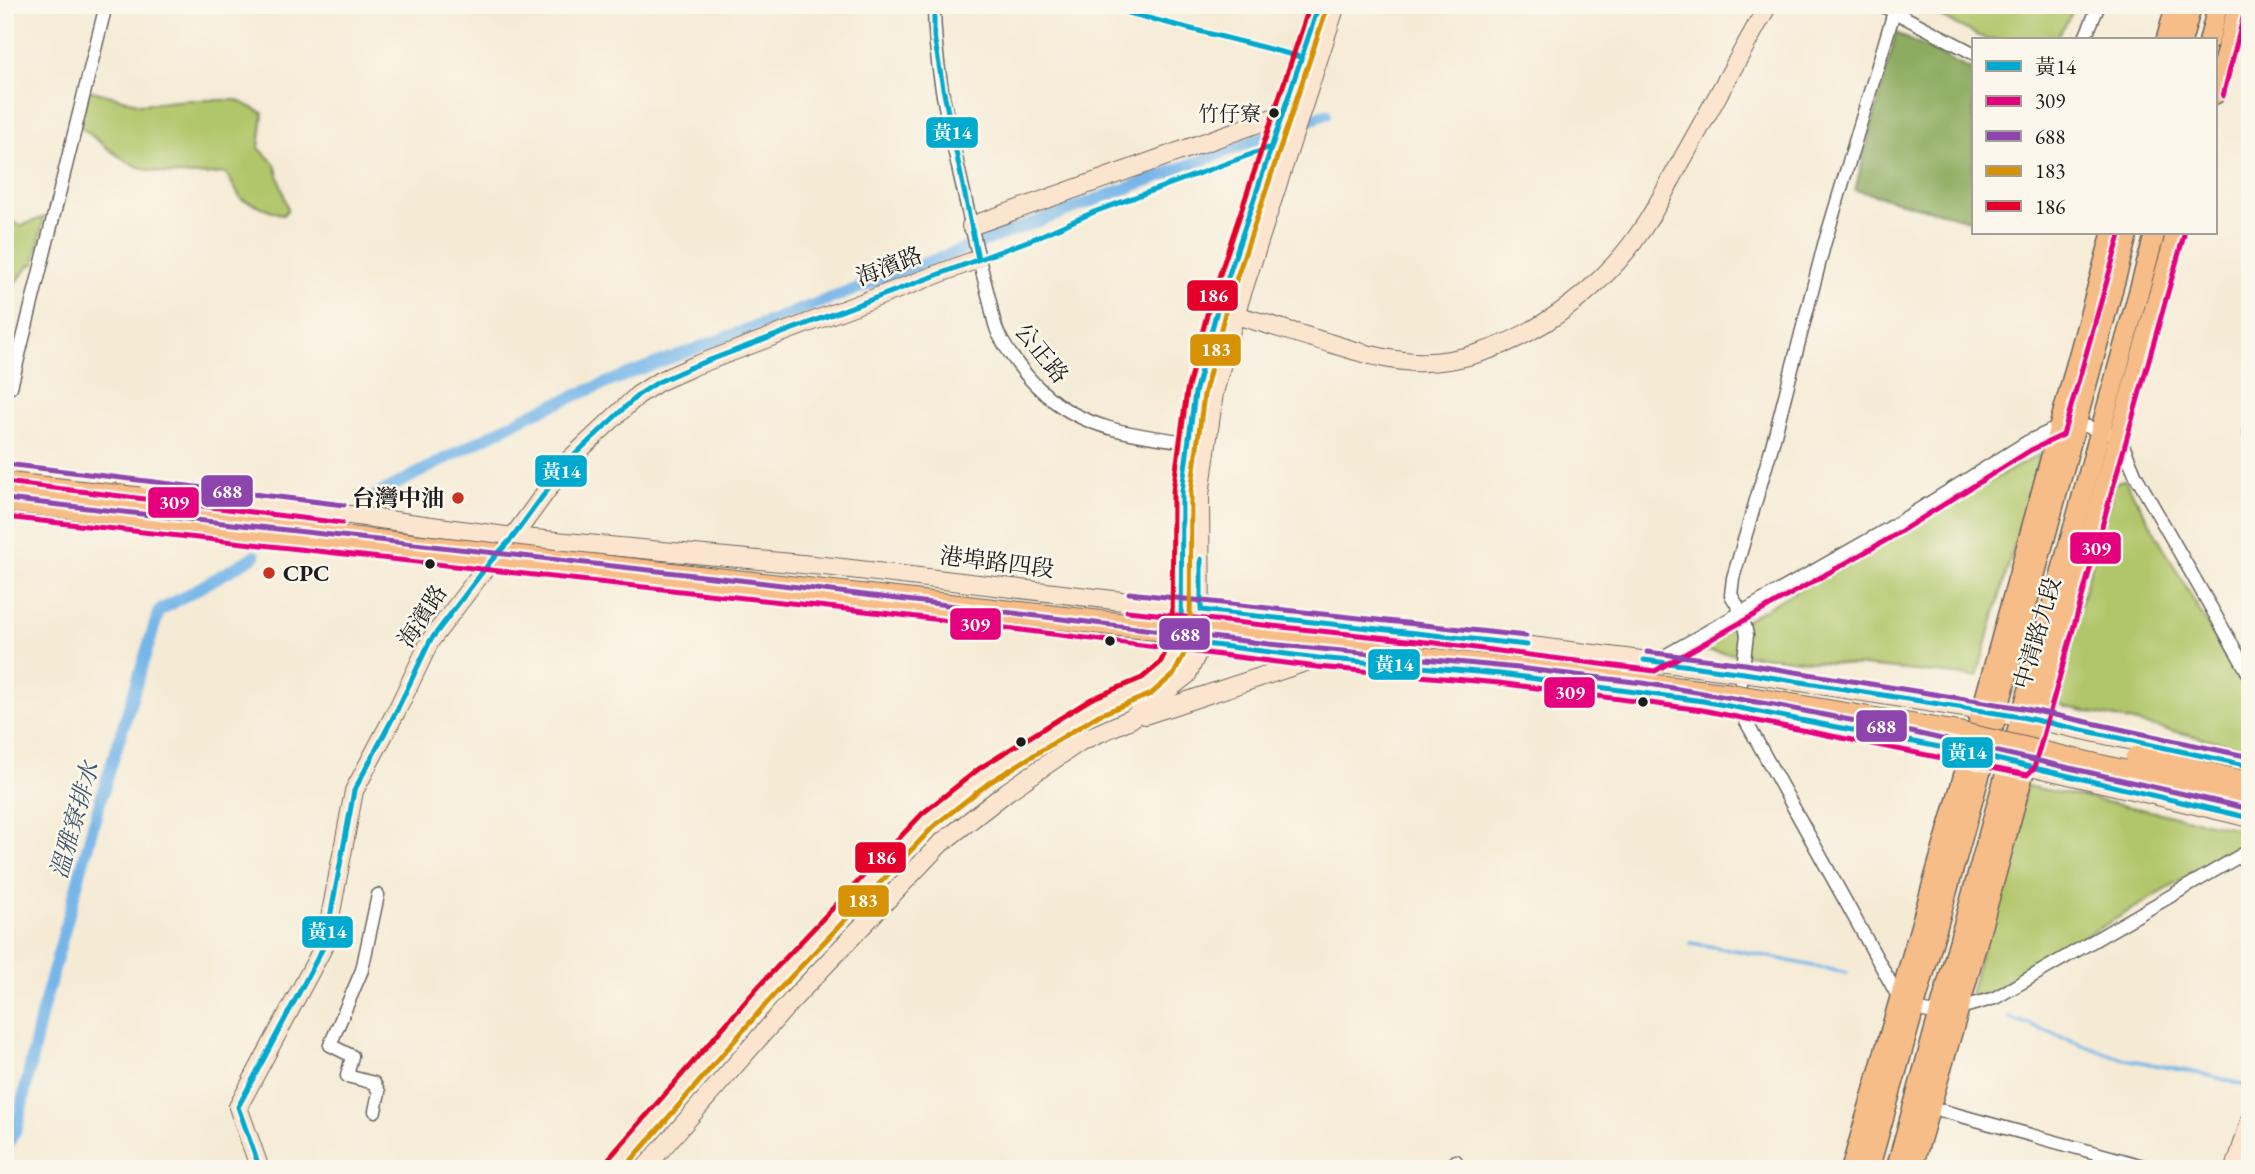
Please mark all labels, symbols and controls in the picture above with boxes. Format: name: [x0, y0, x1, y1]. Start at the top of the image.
legend: [1972, 38, 2216, 234]
text: 黃14: [2035, 53, 2077, 80]
text: 309: [2035, 87, 2065, 114]
place label: 竹仔寮: [1198, 100, 1261, 127]
marker: 竹仔寮: [1267, 106, 1281, 120]
line badge: 黃14: [925, 116, 979, 149]
text: 黃14: [932, 120, 972, 145]
text: 688: [2035, 123, 2065, 150]
text: 183: [2035, 157, 2065, 184]
text: 186: [2035, 193, 2065, 220]
street label: 海濱路: [851, 240, 927, 292]
line badge: 186: [1186, 279, 1239, 312]
text: 186: [1198, 283, 1228, 308]
street label: 公正路: [1009, 317, 1075, 389]
line badge: 183: [1189, 333, 1242, 367]
text: 183: [1201, 337, 1231, 362]
line badge: 黃14: [534, 454, 588, 488]
text: 黃14: [541, 459, 581, 484]
line badge: 688: [200, 474, 254, 508]
text: 688: [212, 479, 242, 504]
place label: 台灣中油: [352, 483, 444, 513]
line badge: 309: [147, 486, 200, 519]
text: 309: [159, 490, 189, 515]
marker: 台灣中油: [450, 490, 466, 506]
line badge: 309: [2069, 531, 2122, 565]
text: 309: [2081, 536, 2111, 561]
street label: 港埠路四段: [938, 540, 1056, 584]
unlabelled marker: [423, 557, 437, 571]
place label: CPC: [283, 558, 330, 588]
marker: CPC: [261, 565, 277, 581]
street label: 中清路九段: [2007, 574, 2067, 692]
street label: 海濱路: [391, 579, 453, 653]
line badge: 309: [949, 607, 1002, 641]
text: 309: [960, 612, 990, 637]
line badge: 688: [1158, 617, 1211, 651]
text: 688: [1170, 622, 1200, 647]
unlabelled marker: [1103, 634, 1117, 648]
line badge: 黃14: [1367, 648, 1421, 681]
text: 黃14: [1374, 652, 1414, 677]
line badge: 309: [1543, 676, 1596, 709]
text: 309: [1555, 680, 1585, 705]
unlabelled marker: [1636, 695, 1650, 709]
line badge: 688: [1855, 709, 1908, 743]
text: 688: [1866, 714, 1896, 739]
unlabelled marker: [1014, 735, 1028, 749]
line badge: 黃14: [1941, 736, 1994, 769]
text: 黃14: [1947, 740, 1987, 765]
water label: 溫雅寮排水: [43, 756, 106, 882]
line badge: 186: [854, 841, 907, 874]
text: 186: [866, 845, 896, 870]
line badge: 183: [837, 884, 890, 918]
text: 183: [848, 888, 878, 913]
line badge: 黃14: [301, 915, 354, 949]
text: 黃14: [307, 919, 347, 944]

